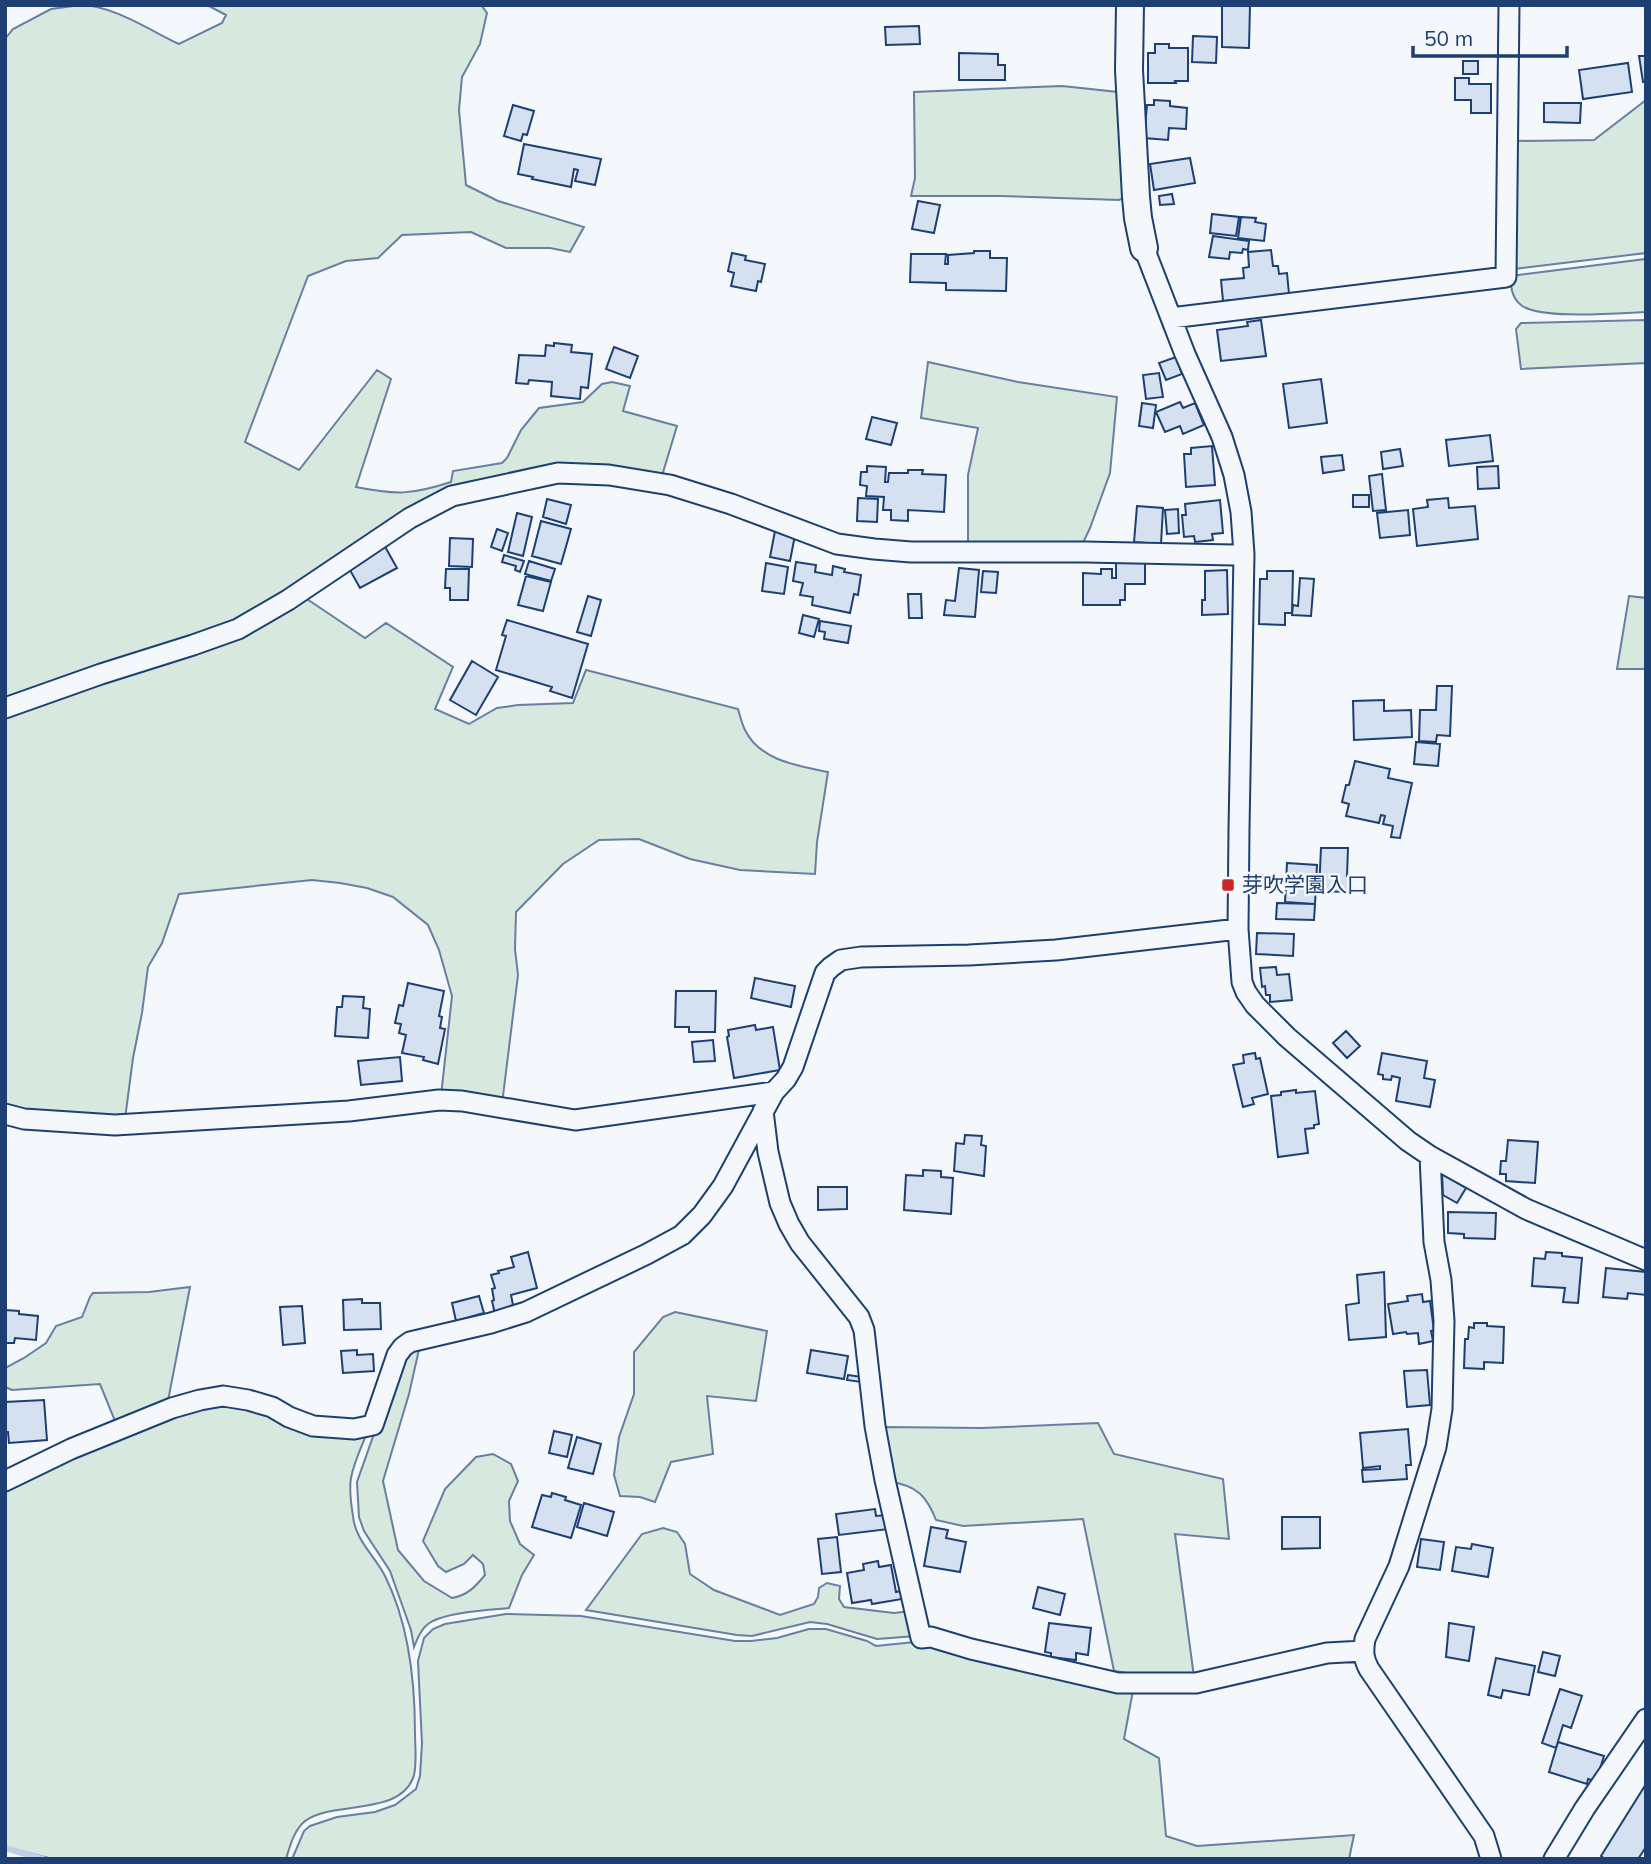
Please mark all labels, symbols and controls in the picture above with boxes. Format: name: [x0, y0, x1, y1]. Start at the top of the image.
scale bar: [1413, 14, 1567, 58]
text: 50 m: [1424, 25, 1473, 51]
place label: 芽吹学園入口: [1242, 871, 1368, 897]
marker: 芽吹学園入口: [1220, 877, 1236, 893]

